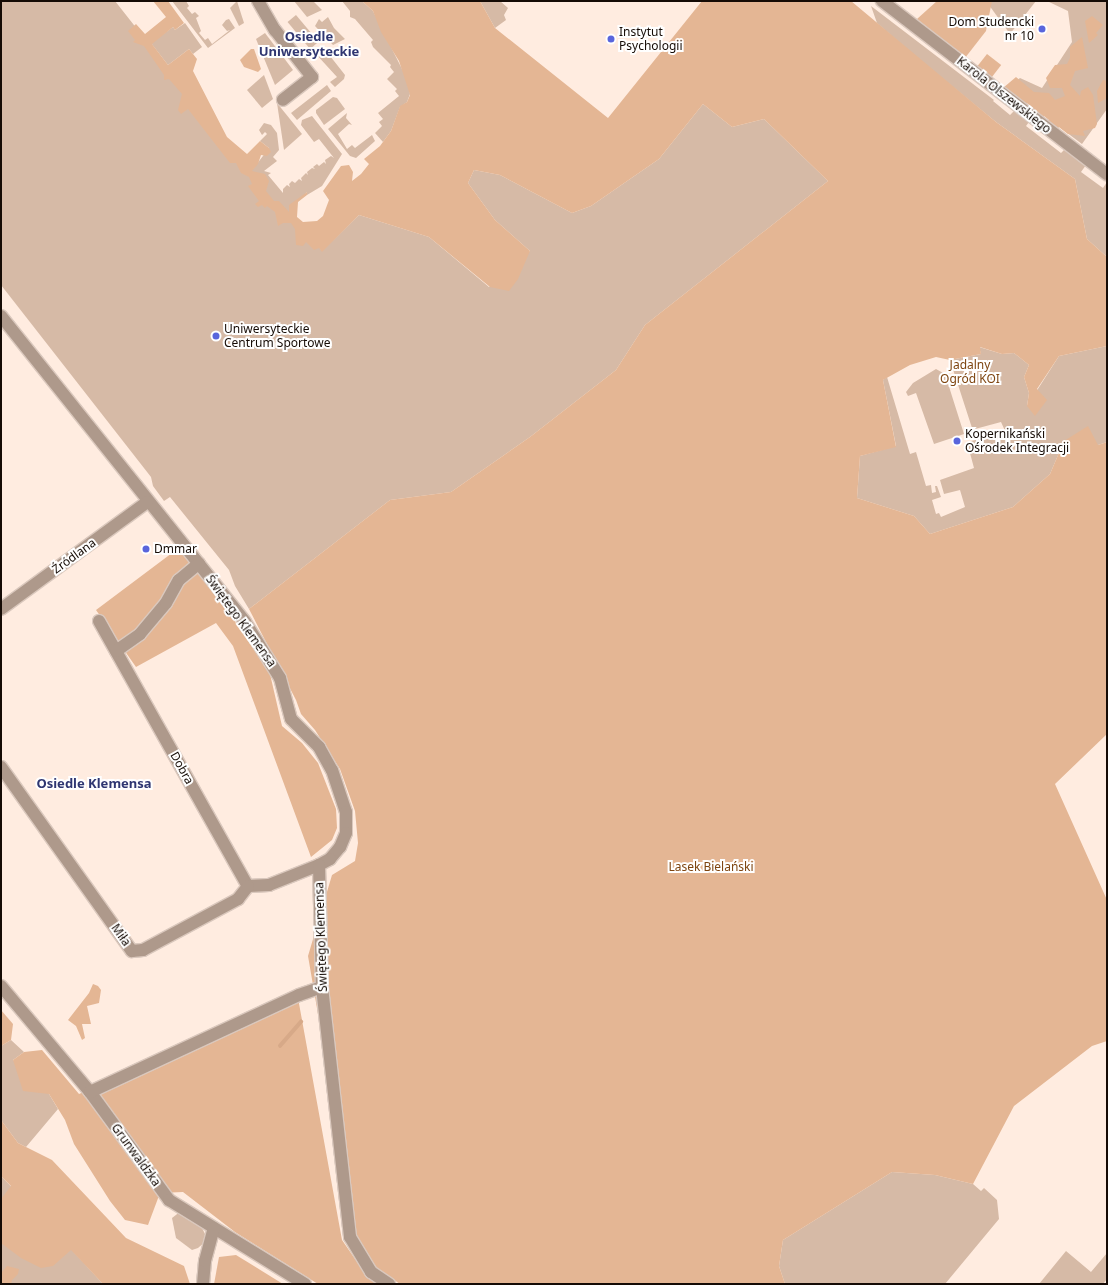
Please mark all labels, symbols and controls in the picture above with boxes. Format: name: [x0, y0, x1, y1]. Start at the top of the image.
place label: Dom Studencki nr 10: [948, 15, 1034, 43]
marker: Dom Studencki nr 10: [1037, 24, 1047, 34]
place label: Instytut Psychologii: [619, 25, 682, 53]
district label: Osiedle Uniwersyteckie: [259, 29, 359, 60]
marker: Instytut Psychologii: [606, 34, 616, 44]
street label: Karola Olszewskiego: [954, 54, 1054, 136]
place label: Uniwersyteckie Centrum Sportowe: [224, 322, 331, 350]
marker: Uniwersyteckie Centrum Sportowe: [211, 331, 221, 341]
park label: Jadalny Ogród KOI: [940, 358, 1000, 386]
place label: Kopernikański Ośrodek Integracji: [965, 427, 1069, 455]
marker: Kopernikański Ośrodek Integracji: [952, 436, 962, 446]
street label: Źródlana: [49, 535, 99, 577]
place label: Dmmar: [154, 542, 197, 556]
marker: Dmmar: [141, 544, 151, 554]
street label: Świętego Klemensa: [203, 572, 279, 670]
street label: Dobra: [167, 749, 197, 787]
district label: Osiedle Klemensa: [36, 775, 152, 791]
park label: Lasek Bielański: [668, 860, 754, 874]
street label: Świętego Klemensa: [312, 882, 330, 992]
street label: Miła: [108, 921, 134, 949]
street label: Grunwaldzka: [108, 1121, 164, 1189]

